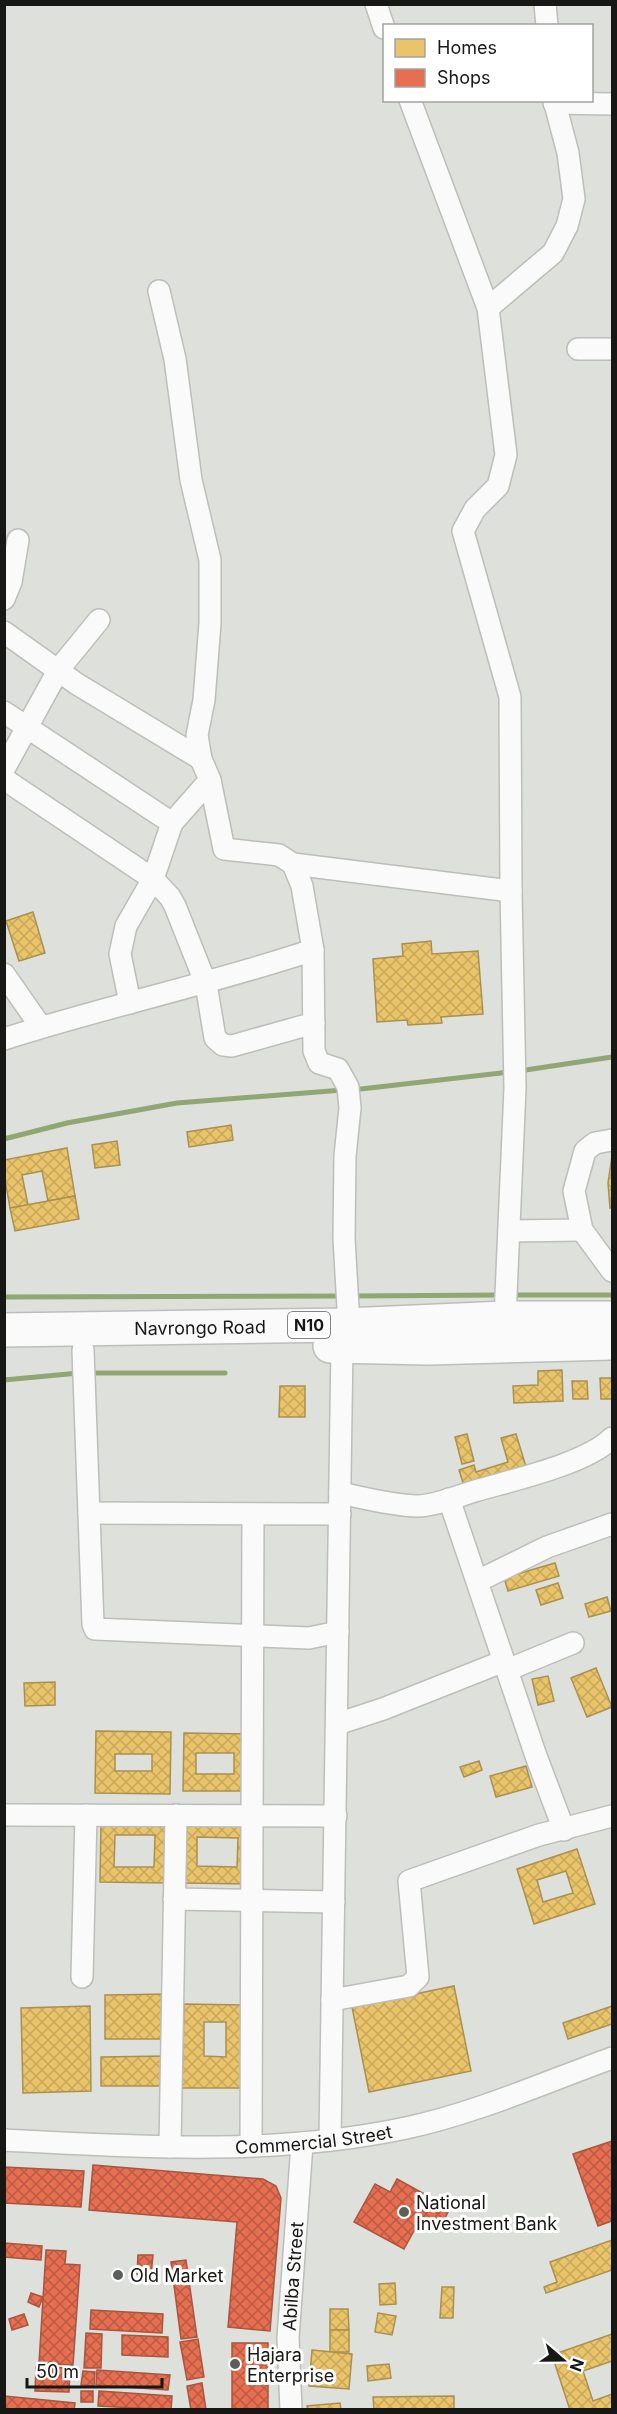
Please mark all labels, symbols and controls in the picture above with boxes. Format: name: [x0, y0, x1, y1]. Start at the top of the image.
legend: [383, 24, 593, 102]
text: Homes: [437, 37, 497, 58]
text: Shops: [437, 67, 491, 88]
road number: N10: [288, 1312, 330, 1338]
street label: Navrongo Road: [134, 1316, 266, 1339]
street label: Commercial Street: [235, 2121, 394, 2157]
place label: National Investment Bank: [416, 2192, 557, 2234]
marker: National Investment Bank: [397, 2205, 411, 2219]
street label: Abilba Street: [278, 2221, 307, 2332]
place label: Old Market: [130, 2265, 224, 2286]
marker: Old Market: [111, 2268, 125, 2282]
north arrow: [533, 2330, 593, 2390]
place label: Hajara Enterprise: [247, 2344, 334, 2386]
scale bar: [27, 2351, 162, 2389]
text: N: [566, 2356, 589, 2374]
marker: Hajara Enterprise: [228, 2357, 242, 2371]
text: 50 m: [36, 2361, 79, 2382]

